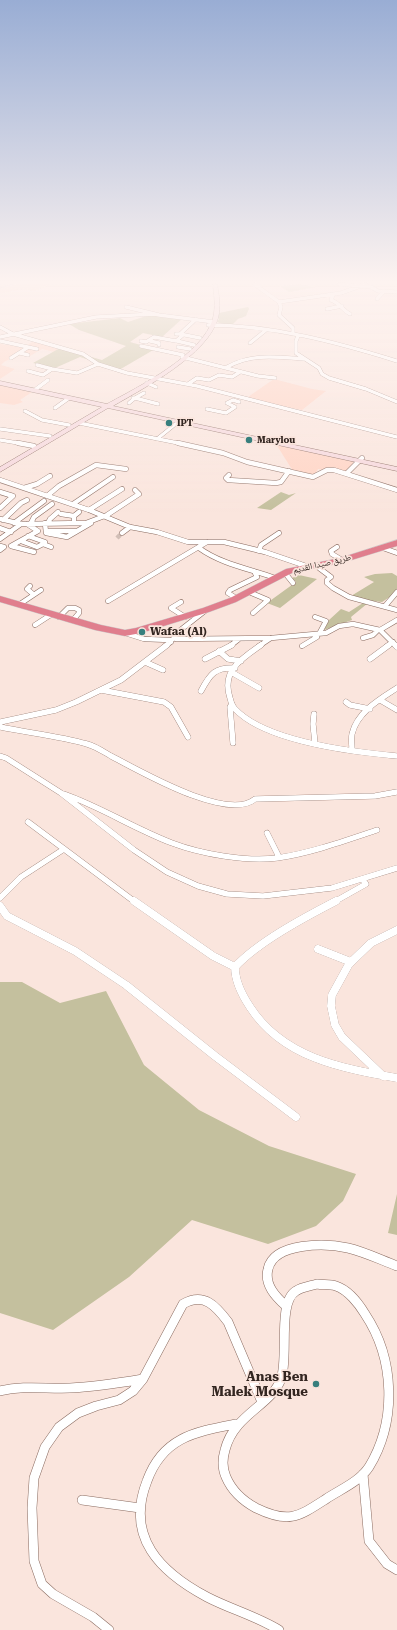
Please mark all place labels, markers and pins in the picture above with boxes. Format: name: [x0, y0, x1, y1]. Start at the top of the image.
marker: IPT: [164, 418, 174, 428]
place label: IPT: [177, 418, 193, 428]
marker: Marylou: [244, 435, 254, 445]
place label: Marylou: [257, 435, 295, 445]
place label: Wafaa (Al): [150, 625, 207, 639]
marker: Wafaa (Al): [137, 627, 147, 637]
place label: Anas Ben Malek Mosque: [211, 1369, 308, 1400]
marker: Anas Ben Malek Mosque: [311, 1379, 321, 1389]

